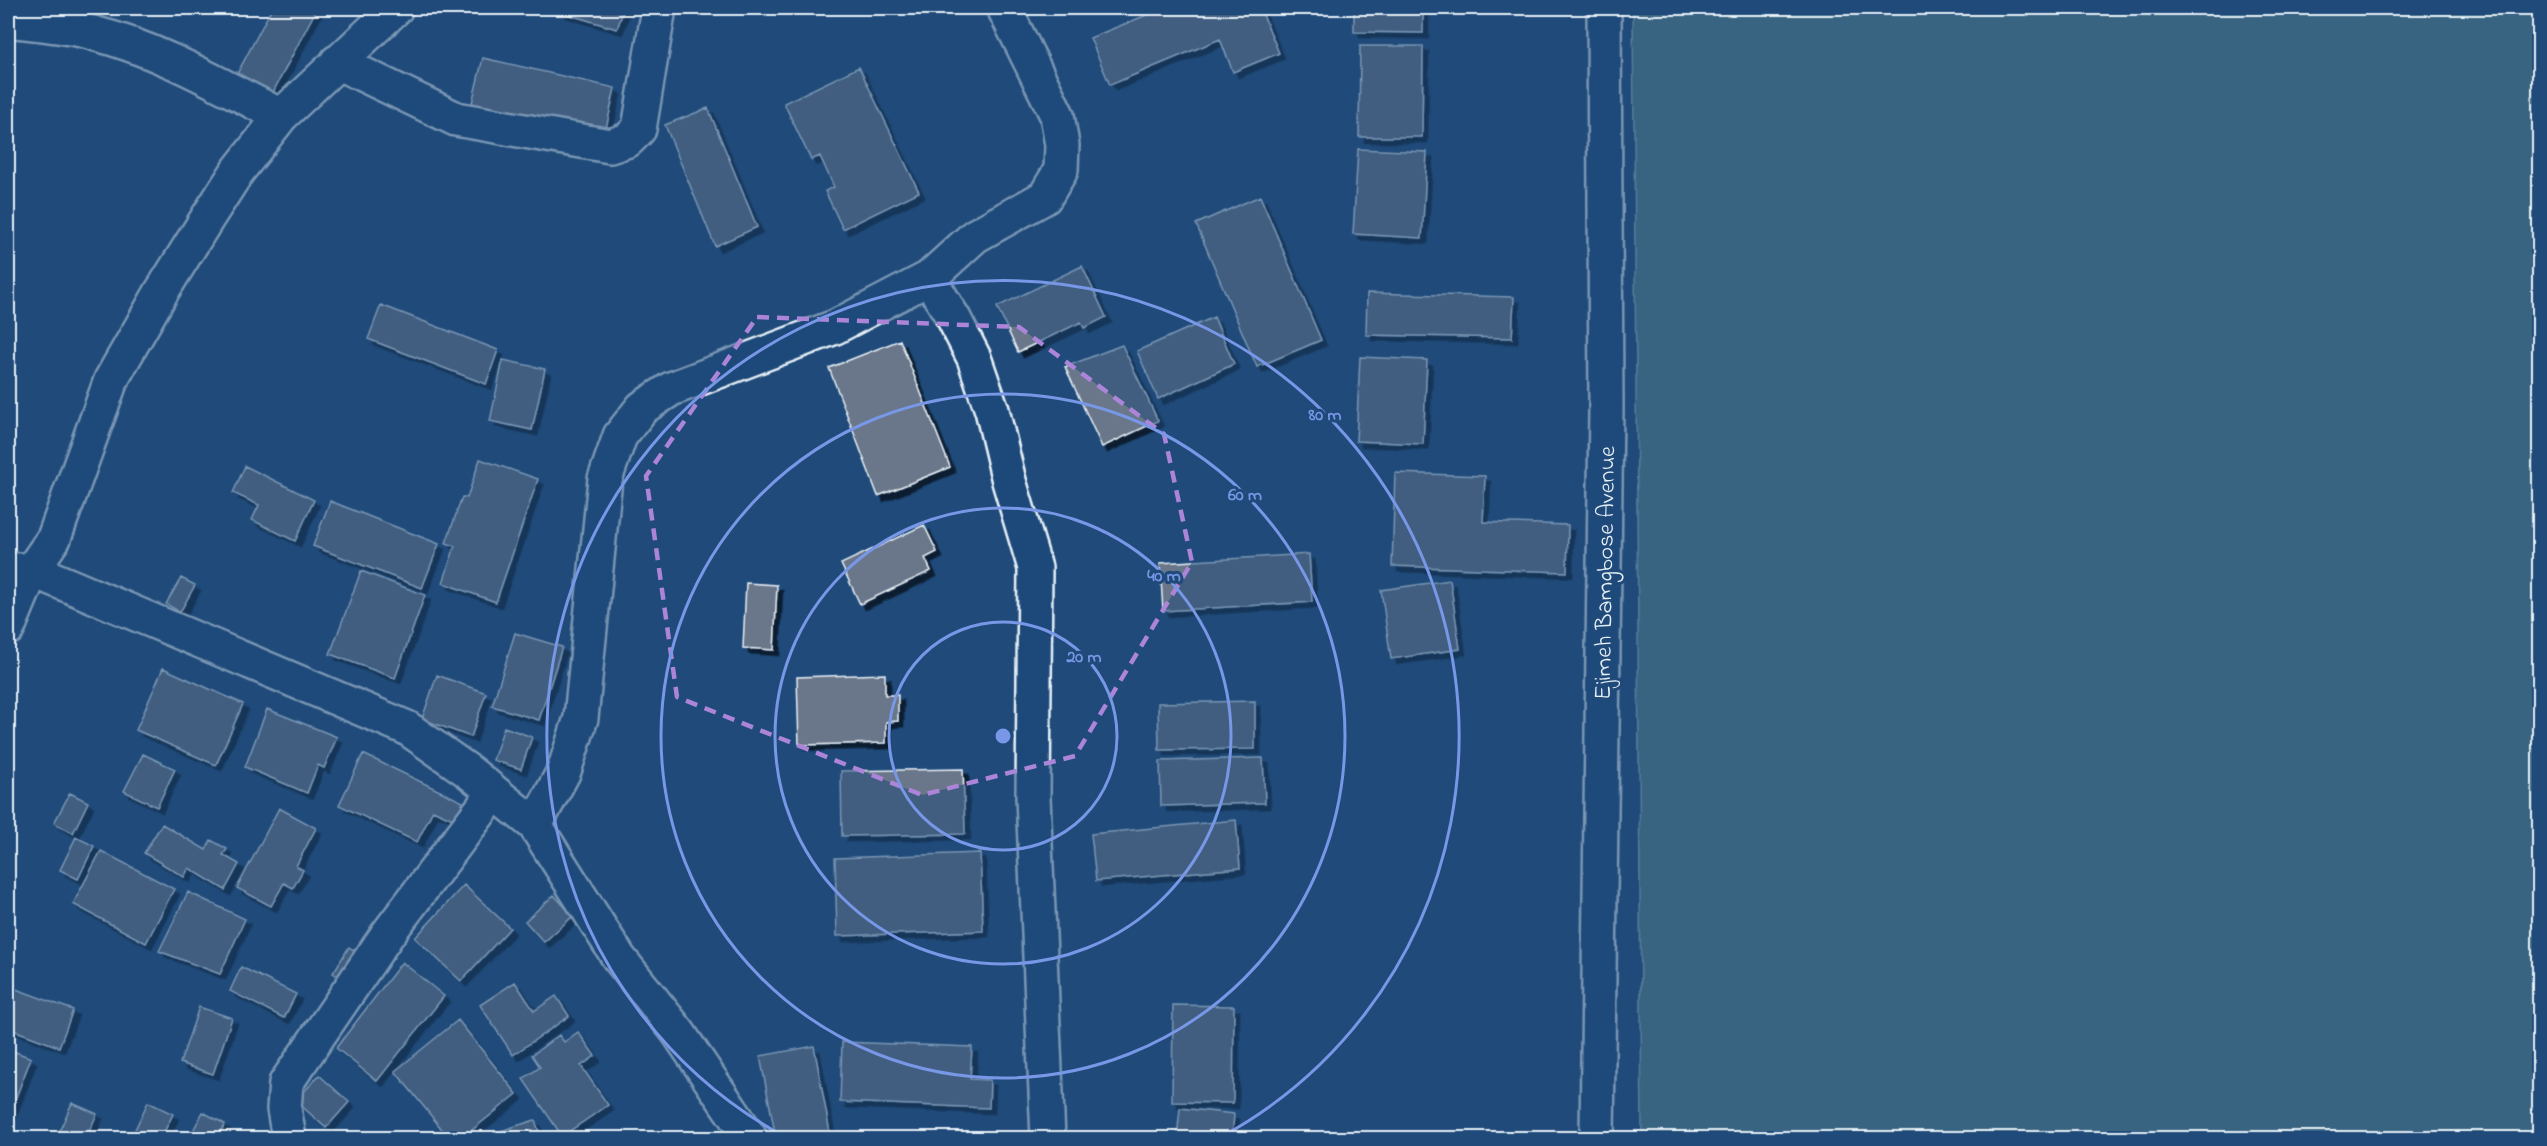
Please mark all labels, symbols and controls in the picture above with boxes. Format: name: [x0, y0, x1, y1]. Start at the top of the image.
text: 80 m: [1308, 403, 1342, 429]
street label: Ejimeh Bamgbose Avenue: [1587, 446, 1626, 700]
text: 60 m: [1228, 483, 1262, 509]
text: 40 m: [1147, 564, 1181, 590]
text: 20 m: [1065, 645, 1102, 671]
centre of rings: [993, 726, 1013, 746]

